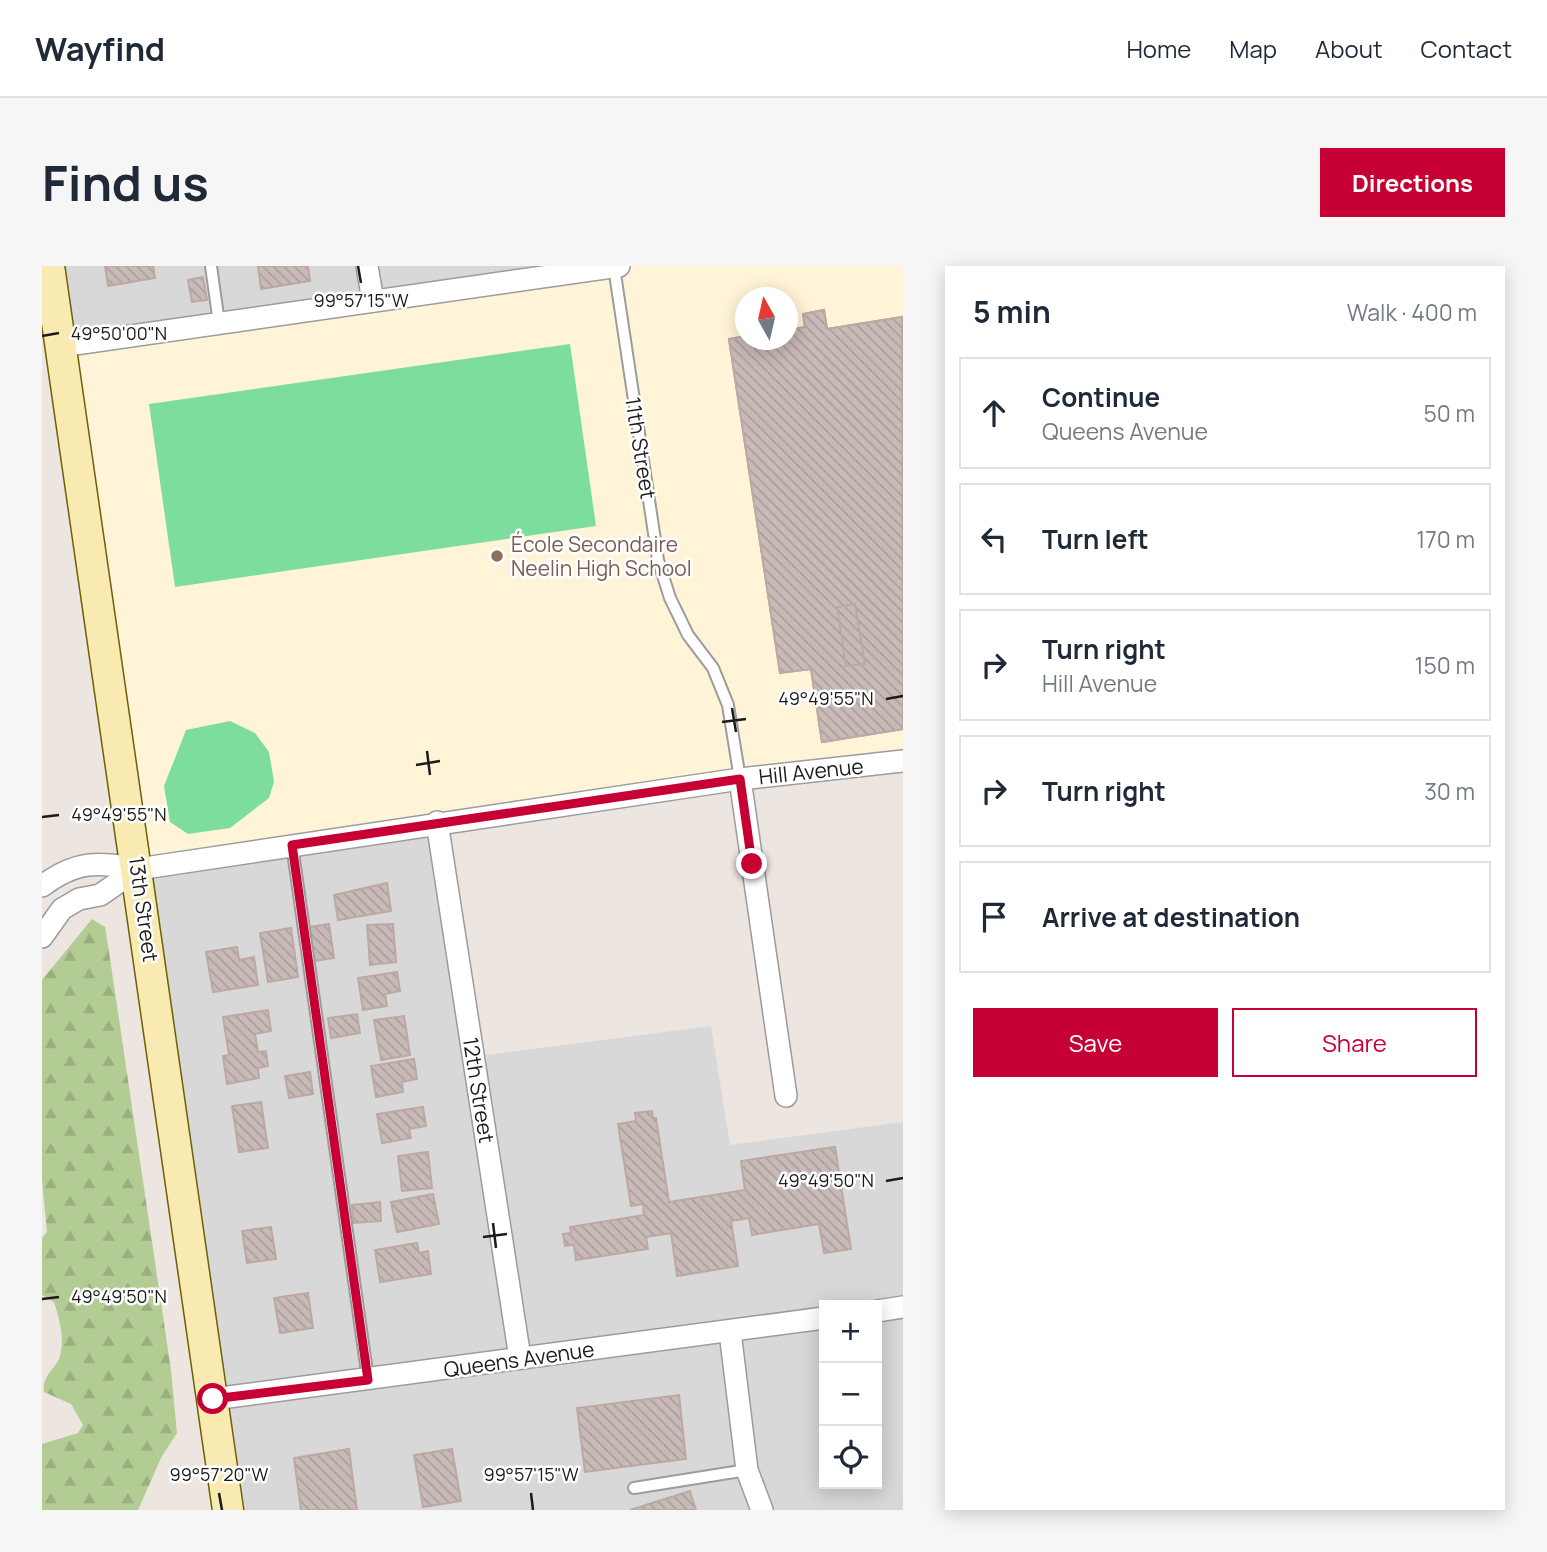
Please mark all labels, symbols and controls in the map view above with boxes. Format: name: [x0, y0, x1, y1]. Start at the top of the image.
text: Wayfind: [35, 26, 165, 71]
text: Home: [1126, 32, 1191, 65]
text: Map: [1229, 32, 1277, 65]
text: About: [1315, 32, 1383, 65]
text: Contact: [1421, 32, 1512, 65]
button: Directions: [1320, 148, 1505, 217]
text: Find us: [42, 149, 209, 216]
north arrow: [735, 287, 798, 350]
text: 99°57'15"W: [313, 288, 409, 312]
text: 5 min: [973, 291, 1051, 332]
text: Walk · 400 m: [1347, 296, 1477, 328]
text: 49°50'00"N: [71, 321, 167, 345]
text: Continue: [1042, 379, 1160, 415]
icon: ahead: [975, 394, 1013, 432]
street label: 11th Street: [619, 395, 663, 501]
text: 50 m: [1424, 397, 1475, 429]
text: Queens Avenue: [1042, 415, 1208, 447]
icon: left: [975, 520, 1013, 558]
text: Turn left: [1042, 521, 1149, 557]
text: 170 m: [1416, 523, 1475, 555]
place label: École Secondaire Neelin High School: [511, 530, 692, 582]
marker: École Secondaire Neelin High School: [489, 548, 505, 564]
text: Turn right: [1042, 631, 1166, 667]
icon: right: [975, 646, 1013, 684]
text: 150 m: [1415, 649, 1475, 681]
text: Hill Avenue: [1042, 667, 1157, 699]
text: 49°49'55"N: [778, 686, 874, 710]
street label: Hill Avenue: [757, 752, 865, 790]
icon: right: [975, 772, 1013, 810]
text: Turn right: [1042, 773, 1166, 809]
text: 30 m: [1424, 775, 1475, 807]
text: 49°49'55"N: [71, 802, 167, 826]
route end: [736, 848, 767, 879]
street label: 13th Street: [123, 854, 165, 964]
icon: arrive: [975, 898, 1013, 936]
text: Arrive at destination: [1042, 899, 1300, 935]
button: Save: [973, 1008, 1218, 1077]
button: Share: [1232, 1008, 1477, 1077]
street label: 12th Street: [457, 1035, 501, 1145]
text: 49°49'50"N: [778, 1168, 874, 1192]
text: 49°49'50"N: [71, 1284, 167, 1308]
map controls: [819, 1300, 882, 1489]
button: +: [819, 1300, 882, 1363]
street label: Queens Avenue: [442, 1335, 596, 1383]
button: −: [819, 1363, 882, 1426]
route start: [197, 1383, 228, 1414]
button: locate: [819, 1426, 882, 1489]
text: 99°57'20"W: [170, 1462, 269, 1486]
text: 99°57'15"W: [483, 1462, 579, 1486]

